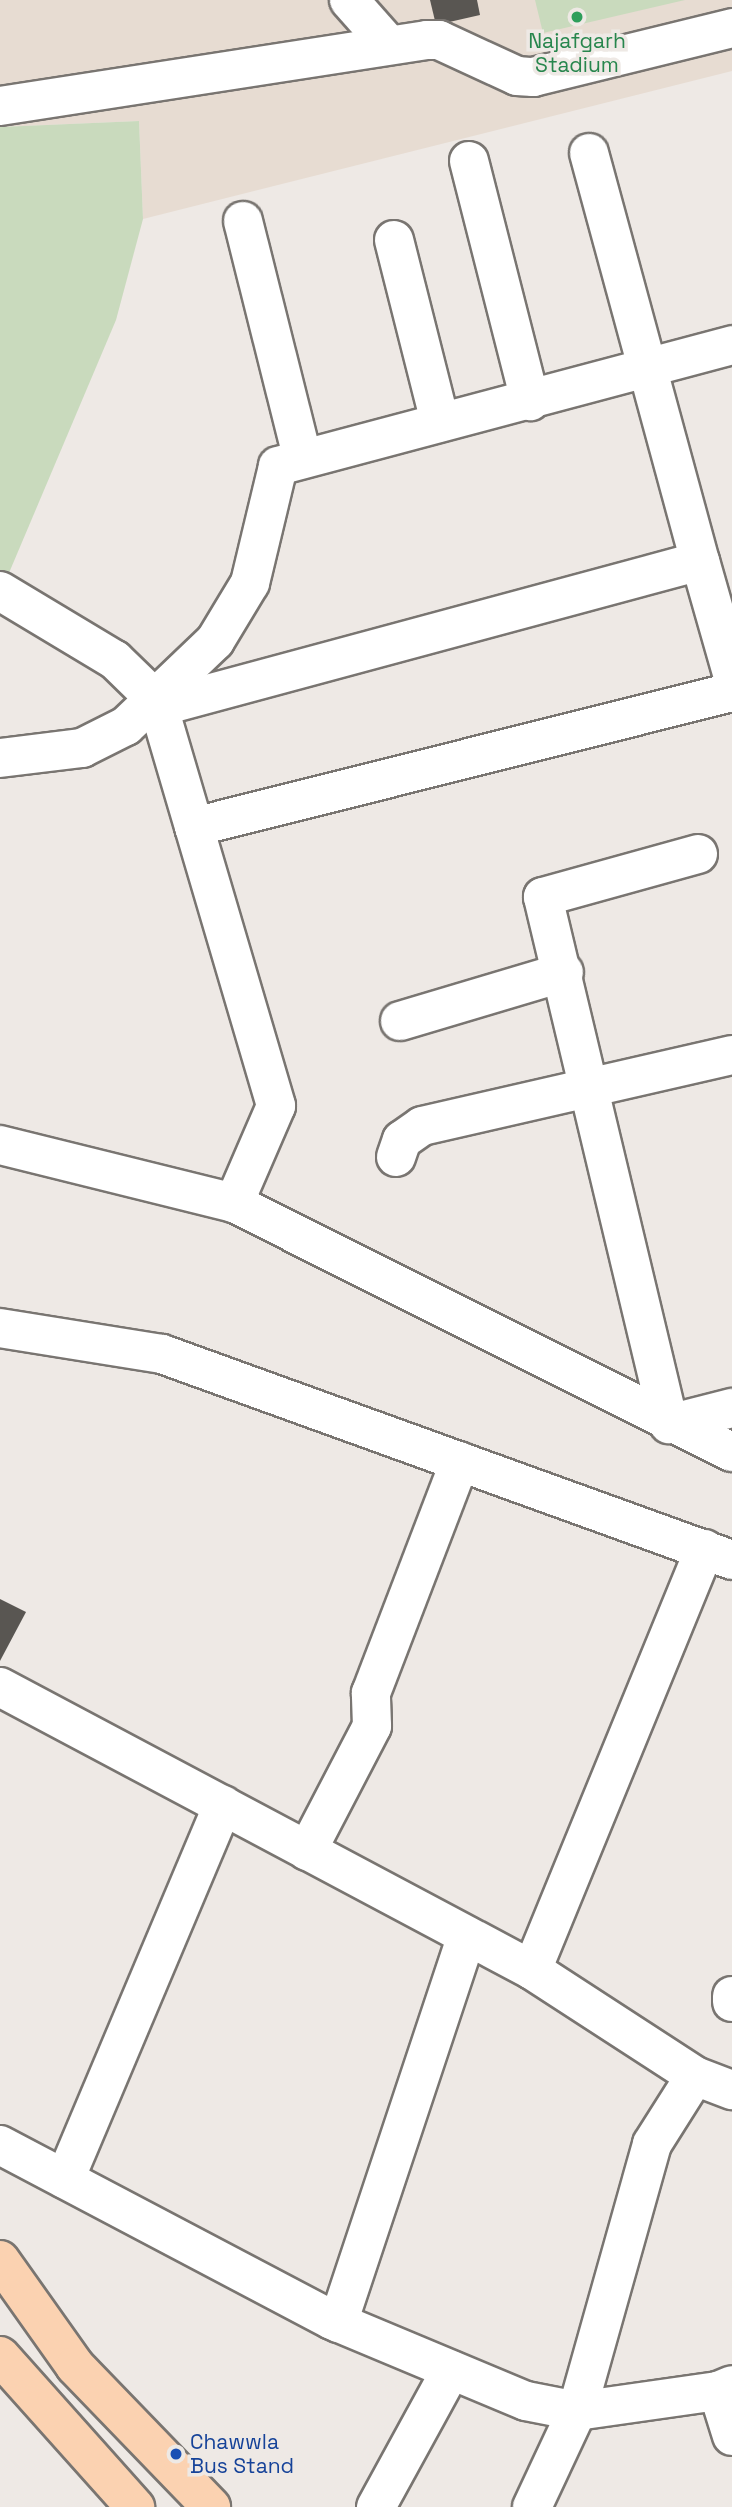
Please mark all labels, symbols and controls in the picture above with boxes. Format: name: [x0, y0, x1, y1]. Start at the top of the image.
marker: Najafgarh Stadium: [569, 9, 585, 25]
place label: Najafgarh Stadium: [528, 28, 626, 78]
place label: Chawwla Bus Stand: [190, 2429, 294, 2479]
marker: Chawwla Bus Stand: [168, 2446, 184, 2462]

